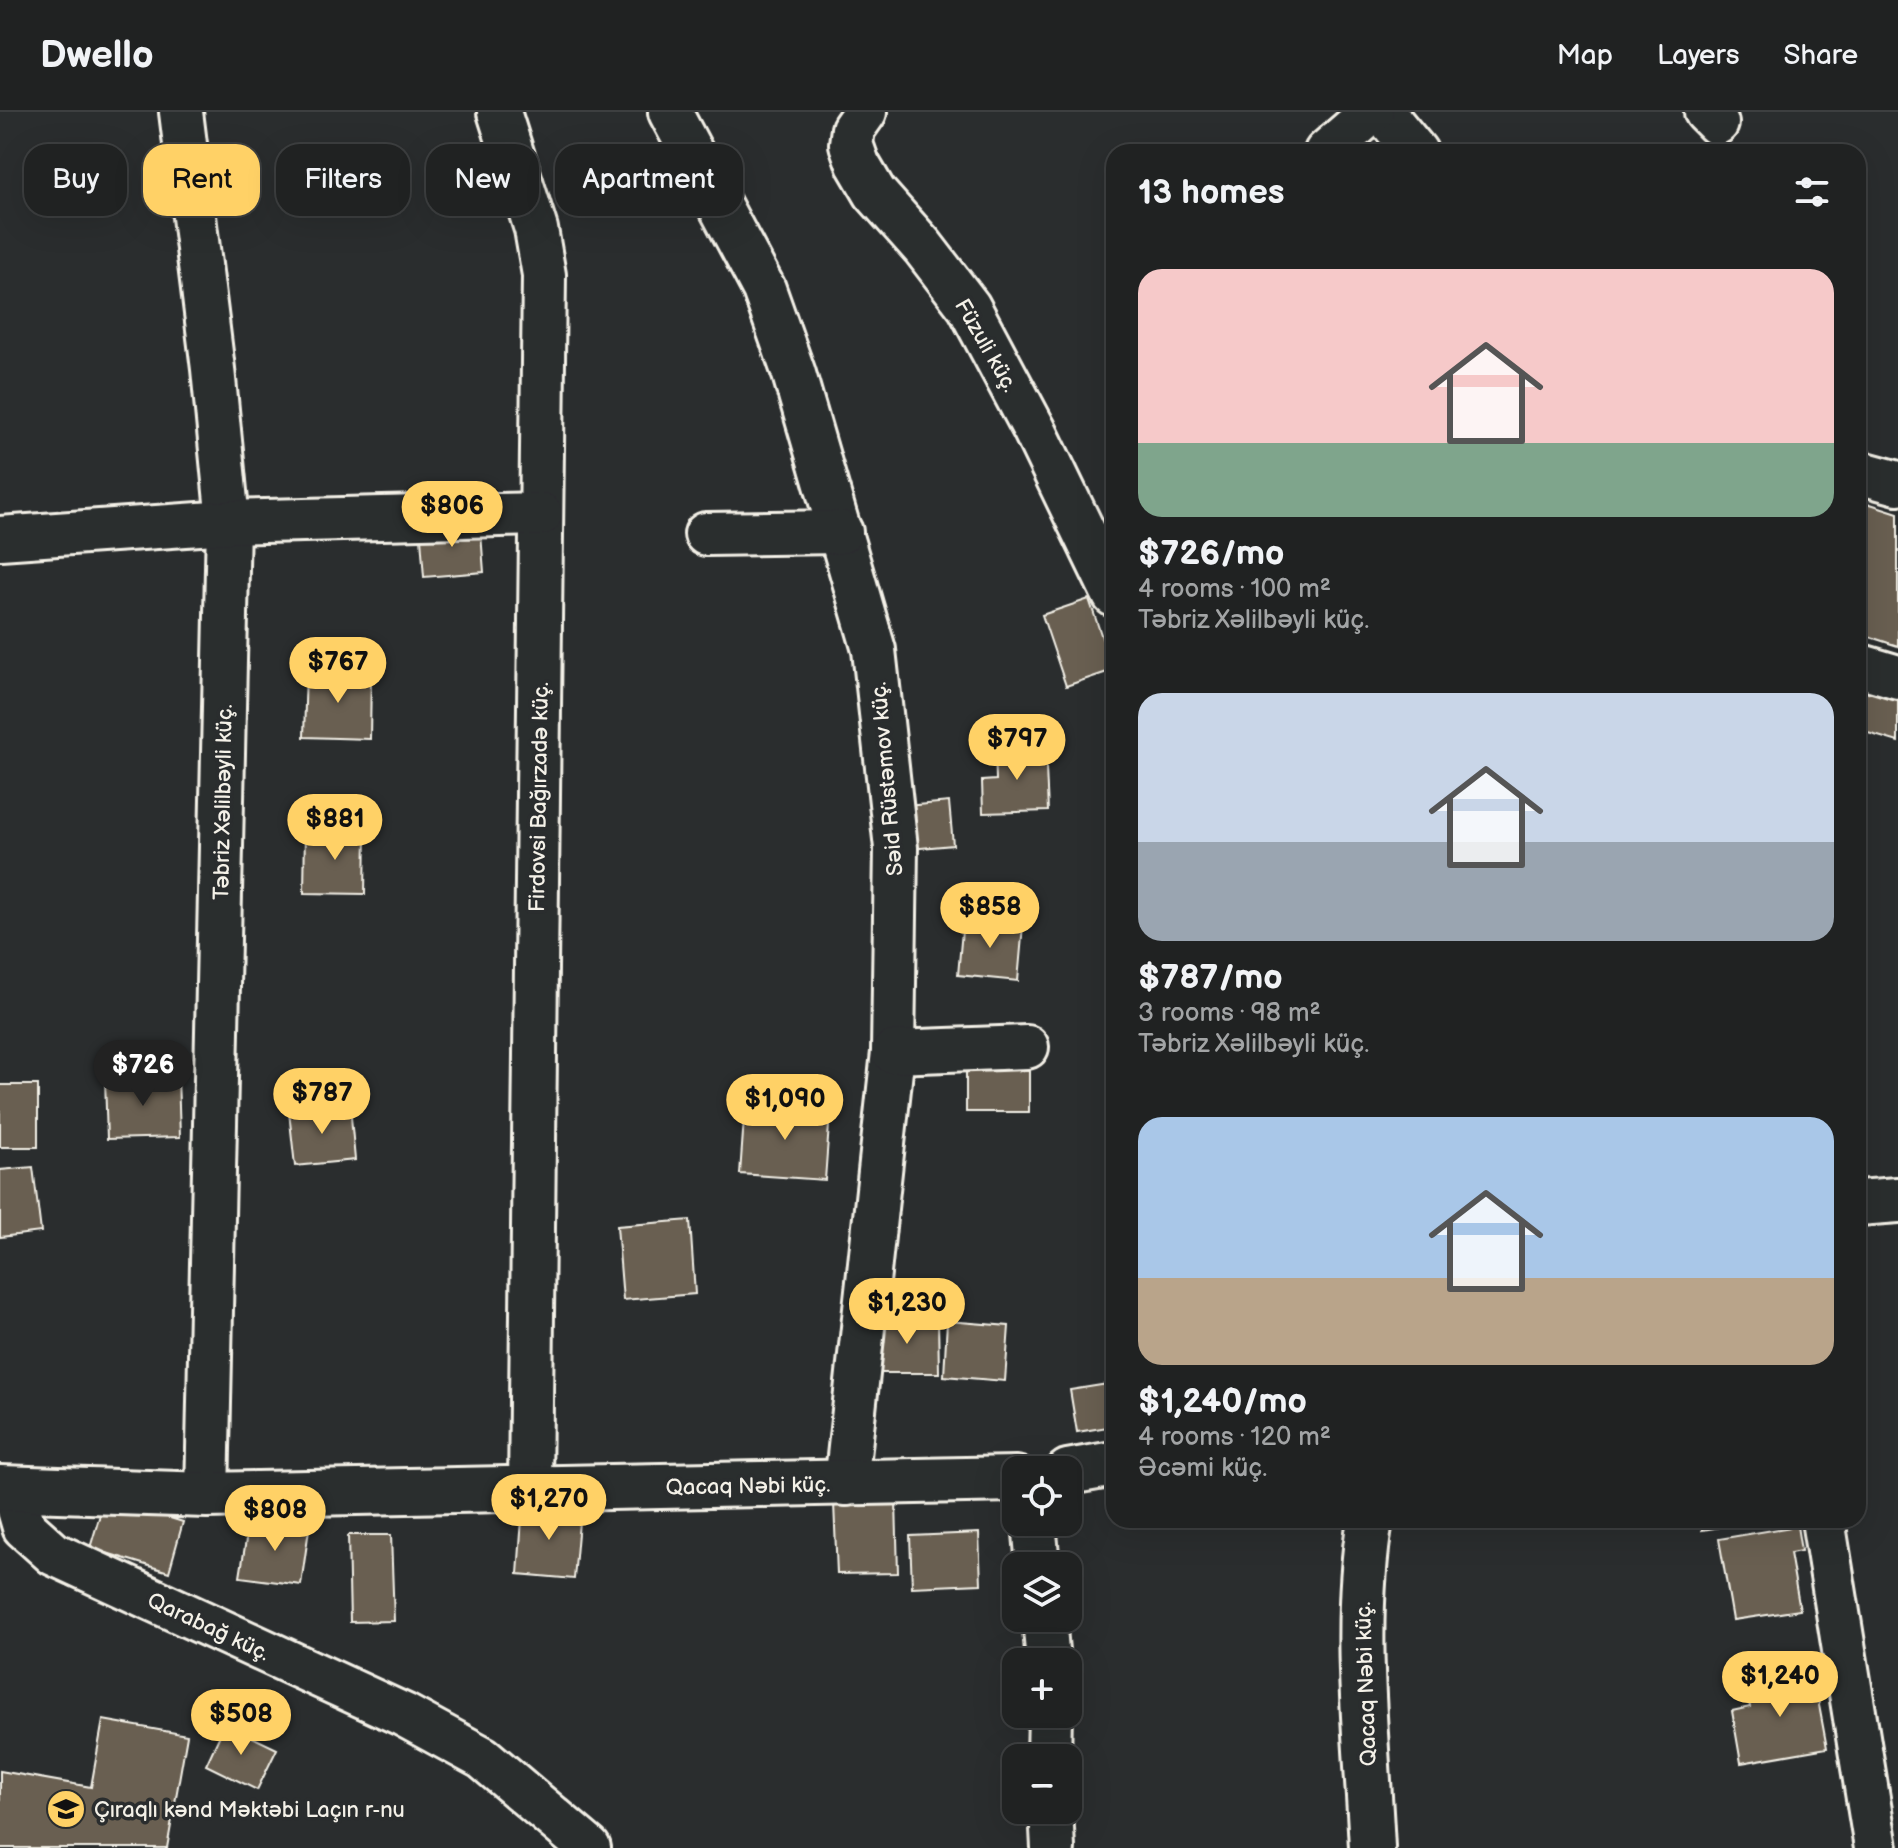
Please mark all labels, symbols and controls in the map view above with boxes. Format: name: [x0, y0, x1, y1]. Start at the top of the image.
text: Dwello: [40, 33, 154, 78]
text: Map: [1557, 39, 1613, 72]
text: Layers: [1657, 39, 1740, 72]
text: Share: [1784, 39, 1858, 72]
chip: Buy: [24, 144, 127, 216]
chip: Rent: [143, 144, 260, 216]
chip: Filters: [276, 144, 410, 216]
chip: New: [426, 144, 539, 216]
chip: Apartment: [555, 144, 743, 216]
icon: filters: [1790, 170, 1834, 214]
text: 13 homes: [1138, 172, 1285, 213]
street label: Füzuli küç.: [948, 294, 1023, 397]
icon: home: [1414, 321, 1558, 465]
pin: $806: [405, 481, 499, 549]
text: $806: [420, 491, 484, 522]
text: $726/mo: [1138, 533, 1284, 574]
text: 4 rooms · 100 m²: [1138, 574, 1331, 605]
text: Təbriz Xəlilbəyli küç.: [1138, 605, 1369, 636]
pin: $767: [291, 637, 385, 705]
text: $767: [307, 647, 369, 678]
street label: Səid Rüstəmov küç.: [866, 681, 909, 877]
street label: Firdovsi Bağırzadə küç.: [524, 682, 555, 912]
street label: Təbriz Xəlilbəyli küç.: [208, 704, 239, 900]
pin: $797: [970, 714, 1064, 782]
text: $797: [986, 724, 1048, 755]
icon: home: [1414, 745, 1558, 889]
pin: $881: [288, 794, 382, 862]
text: $881: [305, 804, 365, 835]
pin: $858: [943, 882, 1037, 950]
text: $858: [958, 892, 1022, 923]
text: $787/mo: [1138, 957, 1283, 998]
text: 3 rooms · 98 m²: [1138, 998, 1321, 1029]
text: Təbriz Xəlilbəyli küç.: [1138, 1029, 1369, 1060]
pin: $726: [96, 1040, 190, 1108]
text: $726: [112, 1050, 174, 1081]
pin: $787: [275, 1068, 369, 1136]
pin: $1,090: [720, 1074, 850, 1142]
text: $787: [291, 1078, 353, 1109]
text: $1,090: [744, 1084, 826, 1115]
icon: home: [1414, 1169, 1558, 1313]
pin: $1,230: [842, 1278, 972, 1346]
text: $1,230: [867, 1288, 947, 1319]
text: $1,240/mo: [1138, 1381, 1307, 1422]
text: 4 rooms · 120 m²: [1138, 1422, 1331, 1453]
text: Əcəmi küç.: [1138, 1453, 1267, 1484]
map controls: [1002, 1456, 1082, 1824]
button: locate: [1002, 1456, 1082, 1536]
street label: Qacaq Nəbi küç.: [665, 1472, 831, 1501]
pin: $1,270: [484, 1474, 614, 1542]
text: $1,270: [509, 1484, 589, 1515]
pin: $808: [228, 1485, 322, 1553]
text: $808: [243, 1495, 307, 1526]
button: layers: [1002, 1552, 1082, 1632]
street label: Qarabağ küç.: [143, 1587, 274, 1667]
street label: Qacaq Nəbi küç.: [1350, 1601, 1383, 1767]
button: +: [1002, 1648, 1082, 1728]
pin: $1,240: [1715, 1651, 1845, 1719]
text: $1,240: [1740, 1661, 1820, 1692]
pin: $508: [194, 1689, 288, 1757]
text: $508: [209, 1699, 273, 1730]
button: −: [1002, 1744, 1082, 1824]
school or university icon: Çıraqlı kənd Məktəbi Laçın r-nu: [45, 1788, 87, 1830]
place label: Çıraqlı kənd Məktəbi Laçın r-nu: [94, 1797, 405, 1824]

